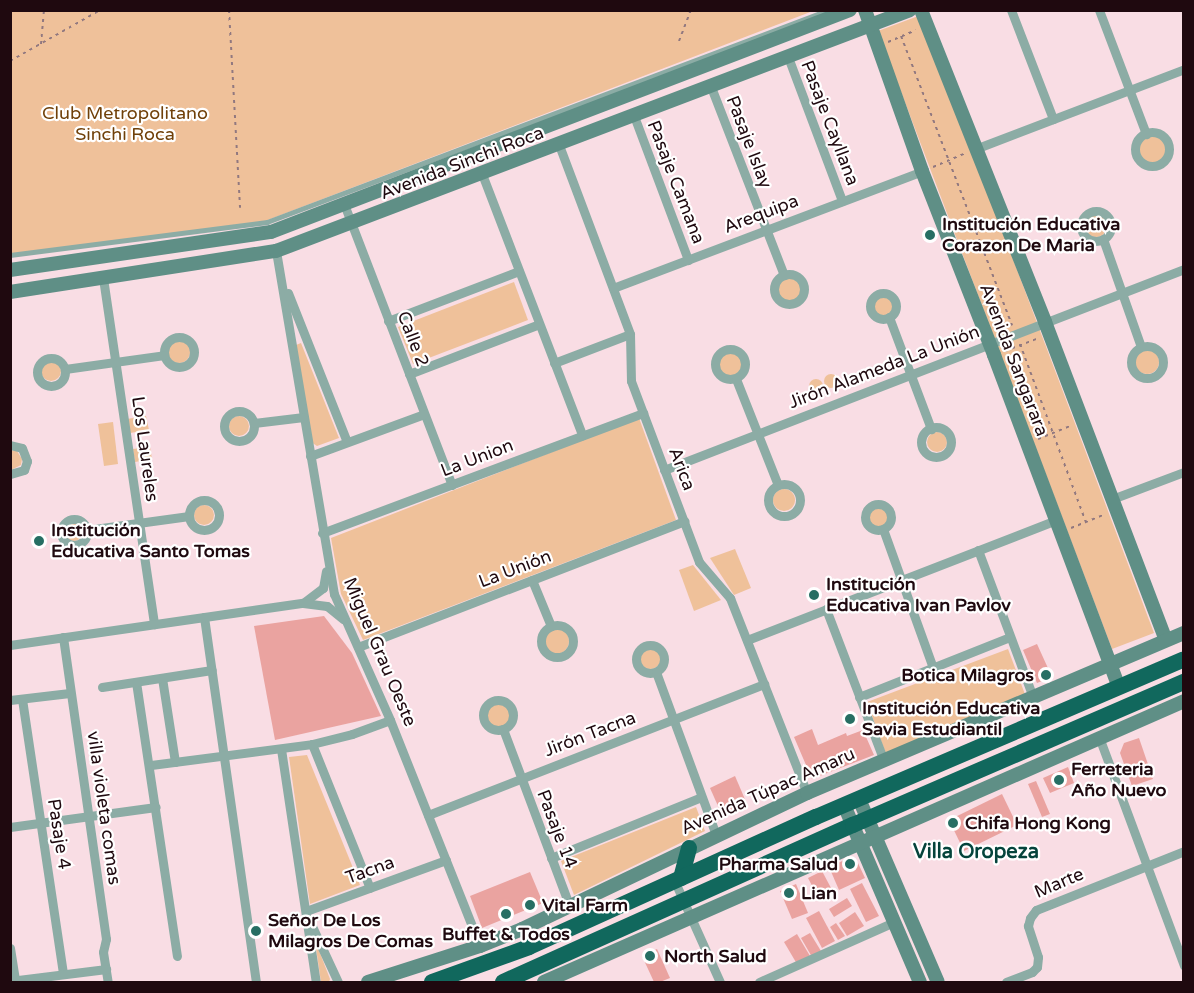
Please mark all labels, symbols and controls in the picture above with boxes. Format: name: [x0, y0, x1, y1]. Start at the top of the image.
street label: Pasaje Cayllana: [796, 57, 864, 189]
street label: Pasaje Islay: [721, 93, 777, 191]
park label: Club Metropolitano Sinchi Roca: [42, 103, 208, 146]
street label: Pasaje Camana: [643, 117, 709, 247]
street label: Avenida Sinchi Roca: [377, 122, 547, 204]
street label: Arequipa: [721, 190, 801, 238]
place label: Institución Educativa Corazon De Maria: [942, 214, 1120, 256]
marker: Institución Educativa Corazon De Maria: [923, 228, 937, 242]
street label: Avenida Sangarara: [975, 281, 1053, 439]
street label: Calle 2: [393, 308, 433, 370]
street label: Jirón Alameda La Unión: [786, 321, 982, 413]
street label: Los Laureles: [127, 395, 163, 503]
street label: La Union: [438, 434, 516, 482]
street label: Arica: [664, 444, 700, 494]
place label: Institución Educativa Santo Tomas: [51, 520, 250, 562]
marker: Institución Educativa Santo Tomas: [32, 534, 46, 548]
street label: La Unión: [476, 545, 554, 593]
street label: Miguel Grau Oeste: [339, 574, 421, 730]
place label: Institución Educativa Ivan Pavlov: [826, 574, 1011, 616]
marker: Institución Educativa Ivan Pavlov: [807, 588, 821, 602]
place label: Botica Milagros: [901, 664, 1034, 686]
marker: Botica Milagros: [1039, 668, 1053, 682]
place label: Institución Educativa Savia Estudiantil: [862, 698, 1040, 740]
street label: Jirón Tacna: [541, 707, 639, 761]
marker: Institución Educativa Savia Estudiantil: [843, 712, 857, 726]
street label: villa violeta comas: [83, 730, 125, 886]
street label: Avenida Túpac Amaru: [678, 743, 858, 839]
place label: Ferreteria Año Nuevo: [1071, 759, 1167, 802]
marker: Ferreteria Año Nuevo: [1052, 773, 1066, 787]
street label: Pasaje 14: [532, 787, 582, 871]
street label: Pasaje 4: [43, 797, 75, 871]
place label: Chifa Hong Kong: [965, 812, 1111, 834]
marker: Chifa Hong Kong: [946, 816, 960, 830]
district label: Villa Oropeza: [913, 840, 1039, 864]
street label: Tacna: [343, 851, 397, 889]
place label: Pharma Salud: [719, 853, 838, 875]
marker: Pharma Salud: [843, 857, 857, 871]
street label: Marte: [1031, 863, 1087, 903]
place label: Lian: [801, 882, 837, 904]
marker: Lian: [782, 886, 796, 900]
place label: Vital Farm: [542, 894, 628, 916]
marker: Vital Farm: [523, 898, 537, 912]
marker: Buffet & Todos: [499, 907, 513, 921]
place label: Señor De Los Milagros De Comas: [268, 910, 433, 952]
place label: Buffet & Todos: [442, 923, 570, 945]
marker: Señor De Los Milagros De Comas: [249, 924, 263, 938]
place label: North Salud: [664, 945, 767, 967]
marker: North Salud: [641, 947, 659, 965]

